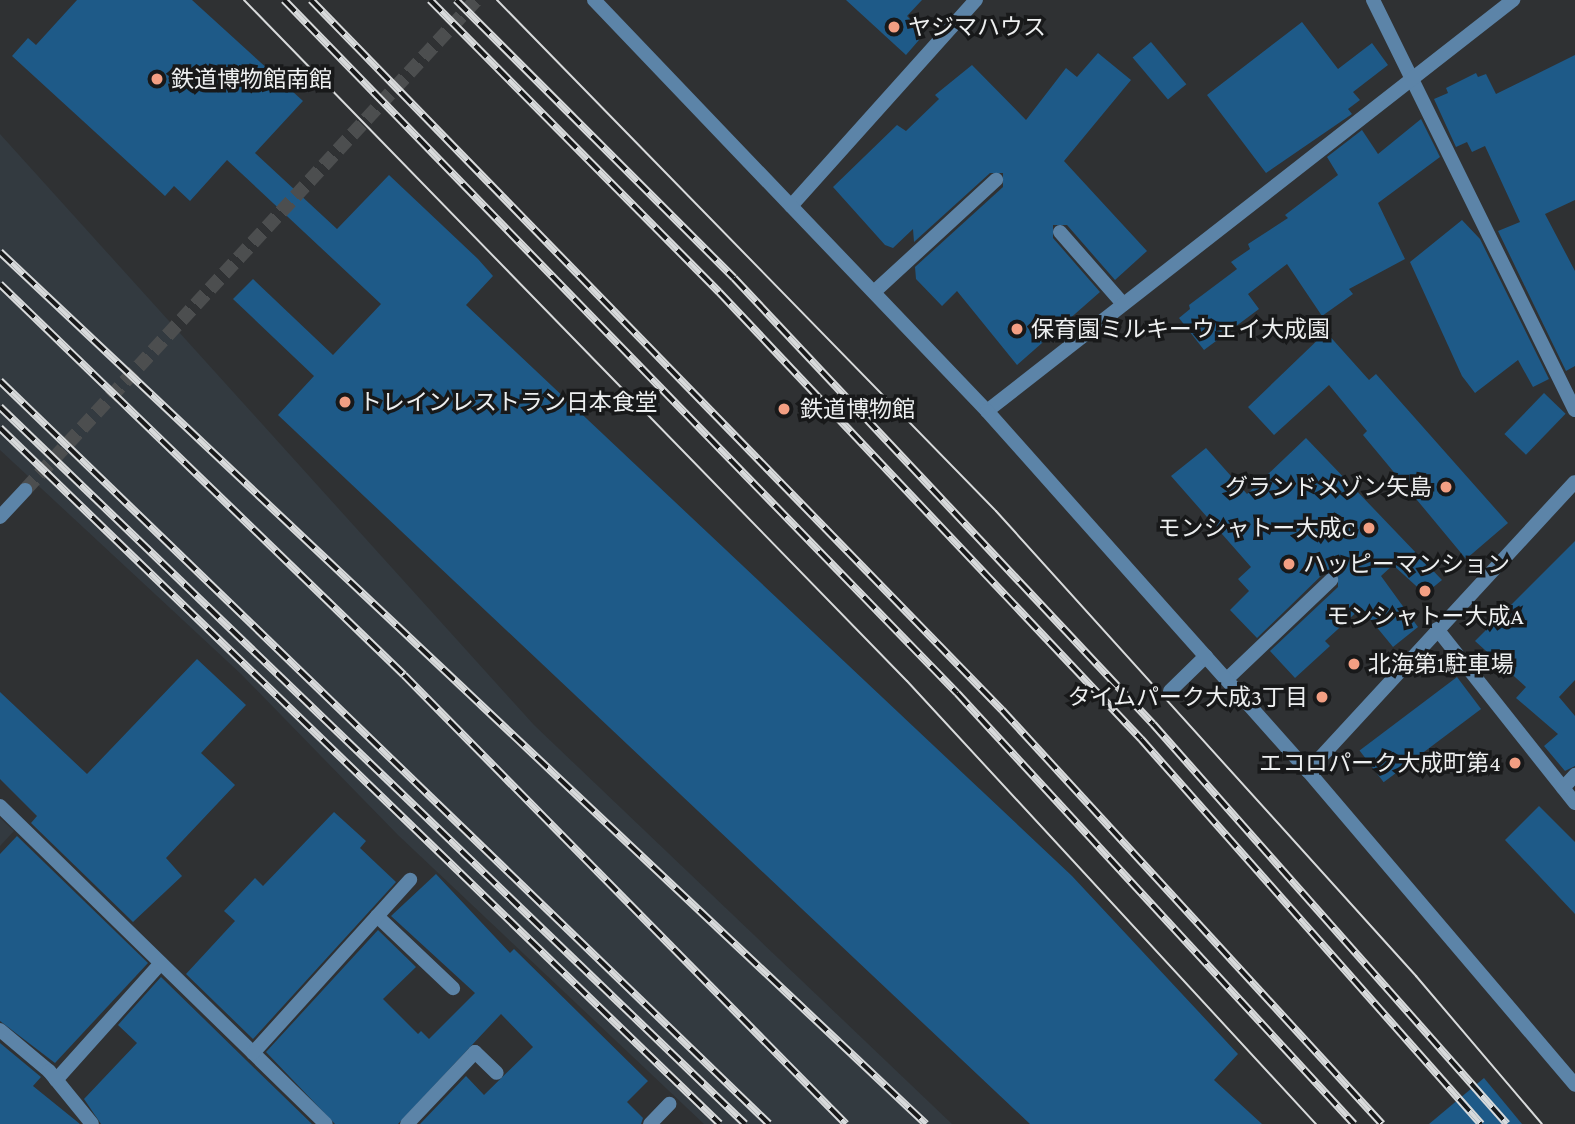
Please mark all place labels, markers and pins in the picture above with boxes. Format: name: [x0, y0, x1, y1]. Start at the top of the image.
place label: ヤジマハウス: [908, 13, 1046, 41]
marker: ヤジマハウス: [886, 19, 902, 35]
place label: 鉄道博物館南館: [171, 65, 332, 93]
marker: 鉄道博物館南館: [149, 71, 165, 87]
place label: 保育園ミルキーウェイ大成園: [1031, 315, 1330, 343]
marker: 保育園ミルキーウェイ大成園: [1009, 321, 1025, 337]
place label: トレインレストラン日本食堂: [359, 388, 658, 416]
marker: トレインレストラン日本食堂: [337, 394, 353, 410]
place label: 鉄道博物館: [800, 395, 915, 423]
marker: 鉄道博物館: [774, 399, 794, 419]
place label: グランドメゾン矢島: [1225, 473, 1432, 501]
marker: グランドメゾン矢島: [1438, 479, 1454, 495]
place label: モンシャトー大成C: [1157, 514, 1355, 542]
marker: モンシャトー大成C: [1361, 520, 1377, 536]
place label: ハッピーマンション: [1303, 550, 1510, 578]
marker: ハッピーマンション: [1281, 556, 1297, 572]
marker: モンシャトー大成A: [1417, 583, 1433, 599]
place label: モンシャトー大成A: [1326, 602, 1524, 630]
place label: 北海第1駐車場: [1368, 650, 1514, 678]
marker: 北海第1駐車場: [1346, 656, 1362, 672]
place label: タイムパーク大成3丁目: [1067, 683, 1308, 711]
marker: タイムパーク大成3丁目: [1314, 689, 1330, 705]
place label: エコロパーク大成町第4: [1259, 749, 1501, 777]
marker: エコロパーク大成町第4: [1507, 755, 1523, 771]

